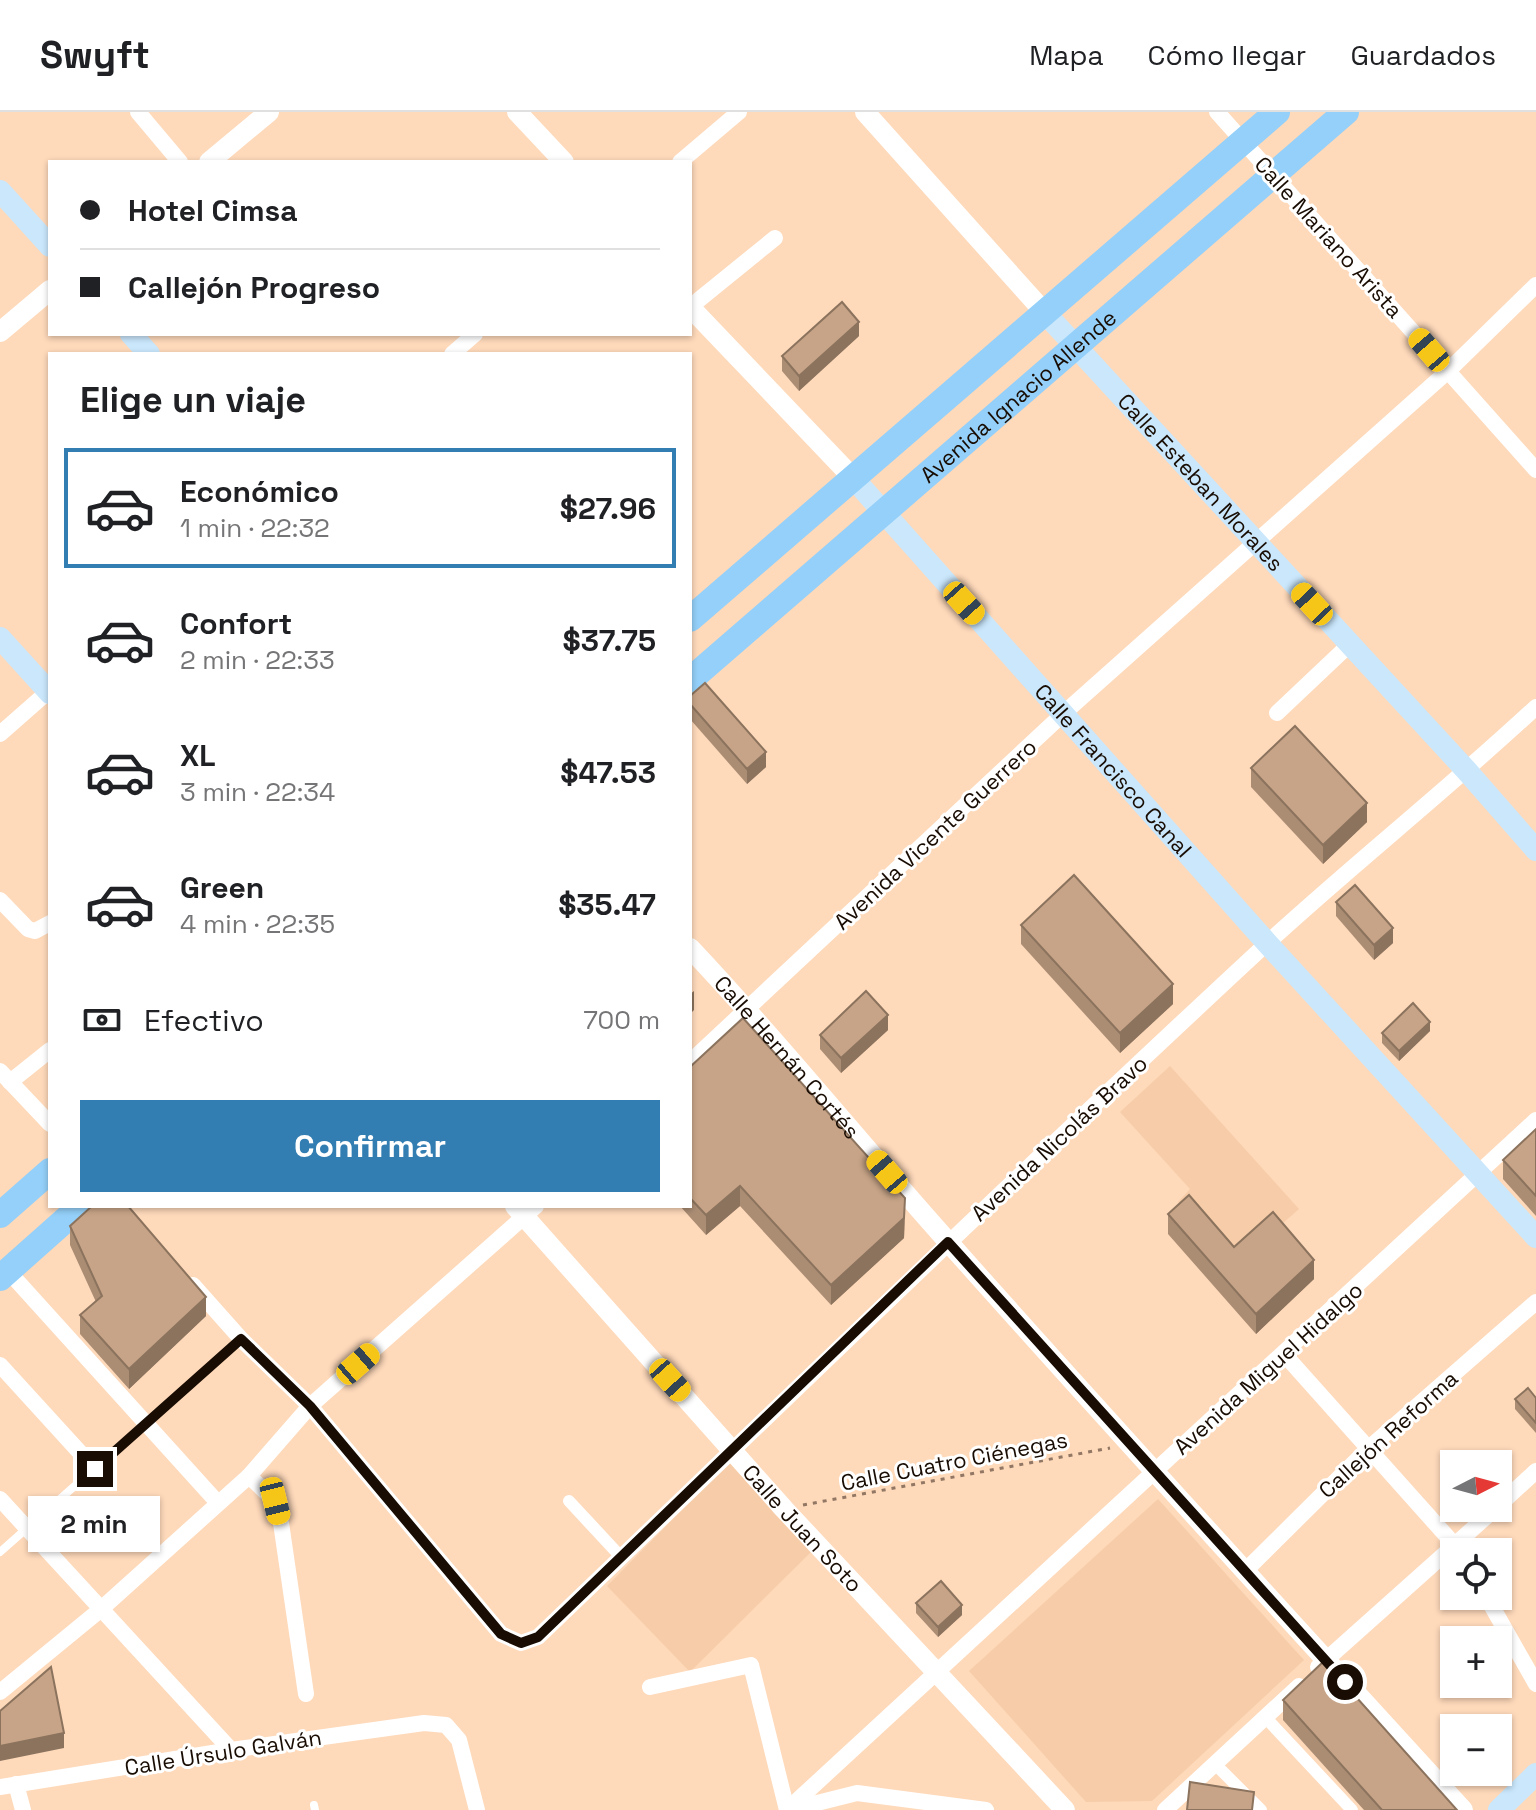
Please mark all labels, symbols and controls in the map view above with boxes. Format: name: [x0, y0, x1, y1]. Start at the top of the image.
text: Swyft: [40, 31, 150, 79]
text: Mapa: [1029, 37, 1104, 73]
text: Cómo llegar: [1148, 37, 1306, 73]
text: Guardados: [1350, 37, 1496, 73]
street label: Calle Mariano Arista: [1249, 150, 1409, 324]
text: Hotel Cimsa: [128, 191, 297, 230]
text: Callejón Progreso: [128, 268, 380, 307]
street label: Avenida Ignacio Allende: [914, 303, 1122, 489]
car: [1404, 324, 1454, 376]
text: Elige un viaje: [80, 377, 306, 423]
street label: Calle Esteban Morales: [1112, 387, 1290, 577]
icon: car: [84, 472, 156, 544]
text: Económico: [180, 472, 339, 511]
text: $27.96: [560, 489, 656, 528]
text: 1 min · 22:32: [180, 511, 330, 545]
car: [939, 577, 989, 629]
car: [1287, 578, 1337, 630]
icon: car: [84, 604, 156, 676]
text: Confort: [180, 604, 292, 643]
text: $37.75: [562, 621, 656, 660]
text: 2 min · 22:33: [180, 643, 335, 677]
street label: Calle Francisco Canal: [1029, 678, 1198, 863]
street label: Avenida Vicente Guerrero: [828, 733, 1042, 935]
icon: car: [84, 736, 156, 808]
text: XL: [180, 736, 216, 775]
text: $47.53: [560, 753, 656, 792]
text: 3 min · 22:34: [180, 775, 335, 809]
icon: car: [84, 868, 156, 940]
text: Green: [180, 868, 264, 907]
text: $35.47: [558, 885, 656, 924]
text: 4 min · 22:35: [180, 907, 335, 941]
street label: Calle Hernán Cortés: [708, 969, 866, 1144]
icon: cash: [80, 998, 124, 1042]
text: Efectivo: [144, 1001, 264, 1040]
text: 700 m: [583, 1003, 660, 1037]
street label: Avenida Nicolás Bravo: [965, 1049, 1153, 1227]
button: Confirmar: [80, 1100, 660, 1192]
car: [862, 1146, 912, 1198]
street label: Avenida Miguel Hidalgo: [1168, 1276, 1368, 1460]
car: [332, 1339, 384, 1389]
car: [645, 1354, 695, 1406]
street label: Callejón Reforma: [1313, 1364, 1464, 1504]
street label: Calle Cuatro Ciénegas: [838, 1425, 1070, 1497]
north arrow: [1440, 1450, 1512, 1522]
map controls: [1440, 1450, 1512, 1786]
route end: [77, 1451, 113, 1487]
street label: Calle Juan Soto: [737, 1458, 869, 1598]
car: [258, 1475, 292, 1527]
callout: 2 min: [29, 1497, 161, 1553]
text: 2 min: [60, 1507, 128, 1541]
button: locate: [1440, 1538, 1512, 1610]
button: +: [1440, 1626, 1512, 1698]
route start: [1327, 1664, 1363, 1700]
button: −: [1440, 1714, 1512, 1786]
street label: Calle Úrsulo Galván: [123, 1723, 323, 1781]

